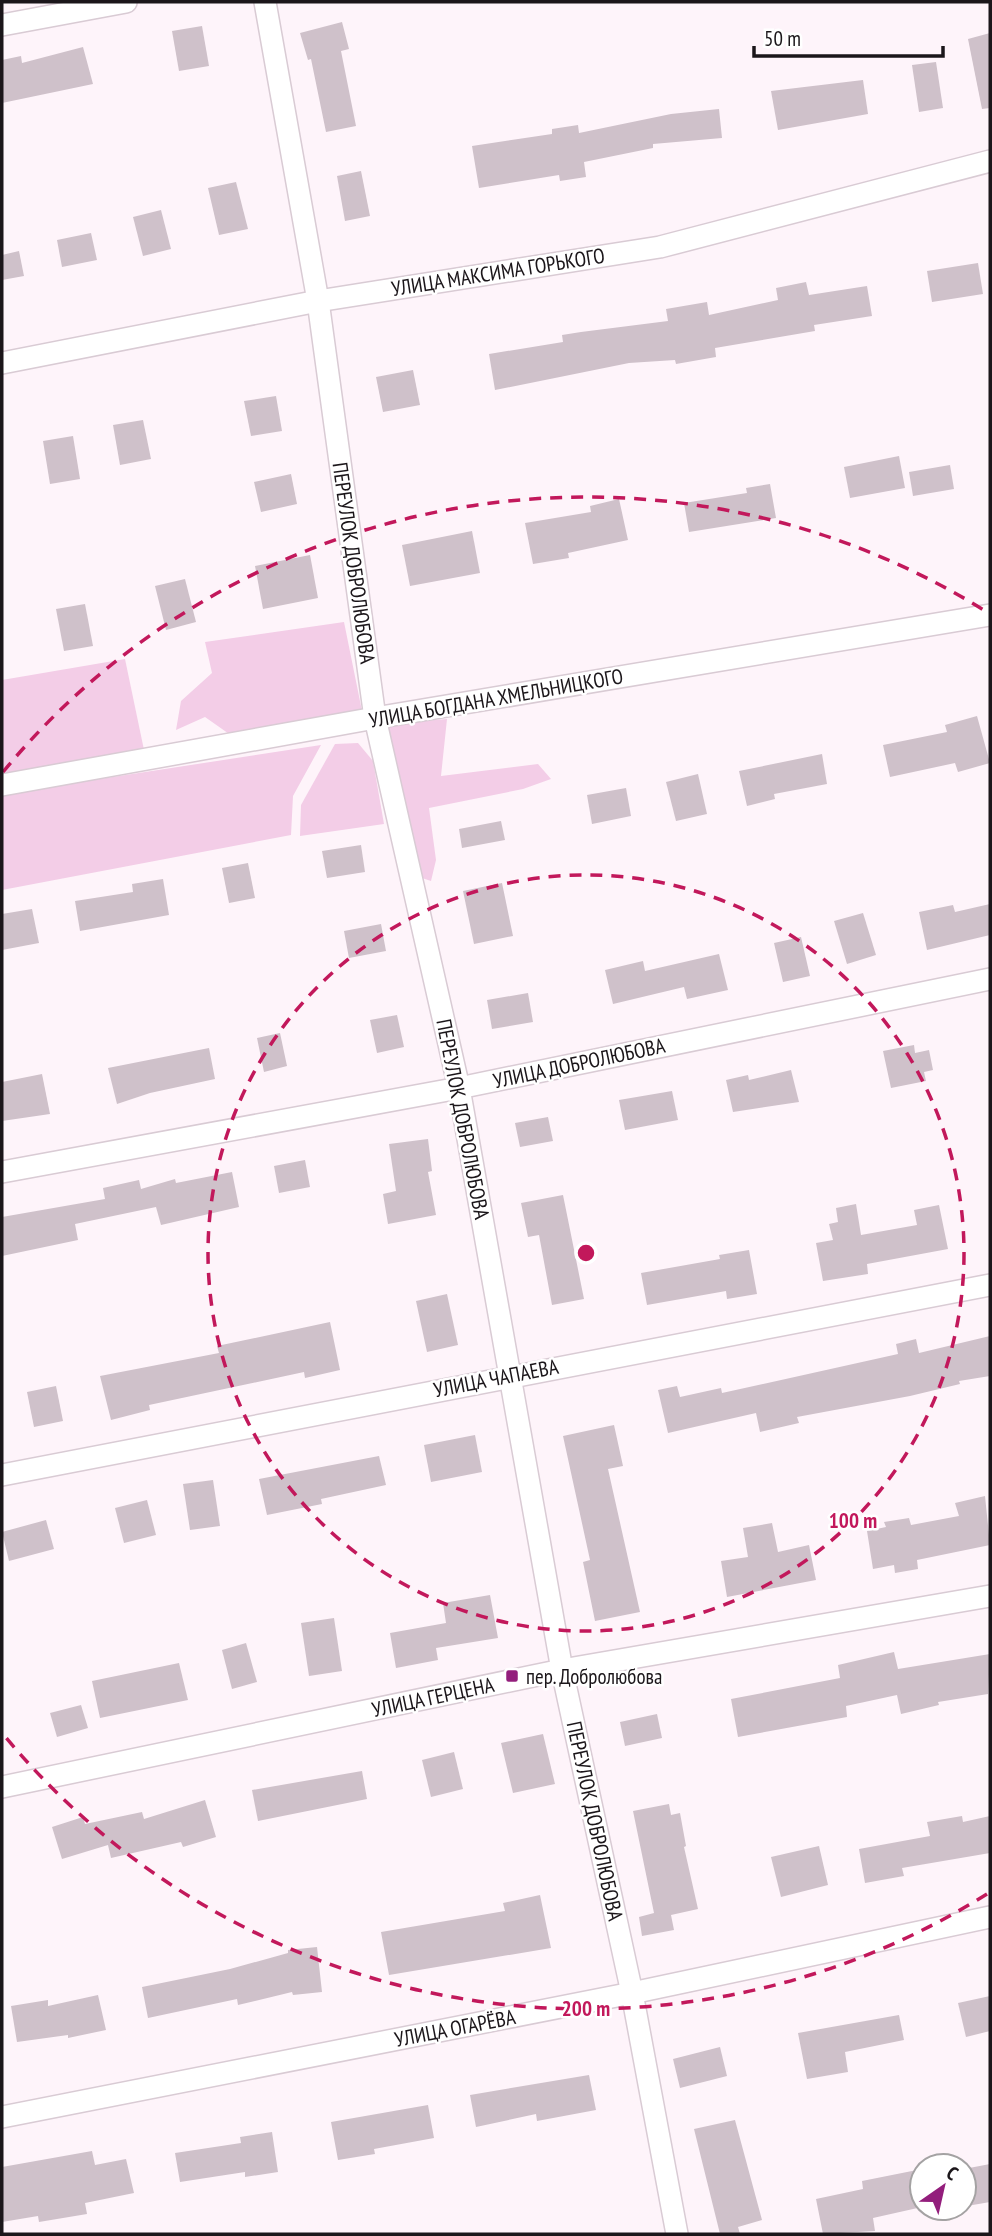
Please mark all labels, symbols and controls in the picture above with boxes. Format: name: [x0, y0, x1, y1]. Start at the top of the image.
scale bar: [754, 14, 943, 58]
text: 50 m: [764, 25, 801, 52]
street label: УЛИЦА МАКСИМА ГОРЬКОГО: [389, 242, 607, 302]
street label: ПЕРЕУЛОК ДОБРОЛЮБОВА: [326, 461, 382, 666]
street label: УЛИЦА БОГДАНА ХМЕЛЬНИЦКОГО: [367, 662, 625, 734]
street label: ПЕРЕУЛОК ДОБРОЛЮБОВА: [430, 1017, 496, 1221]
street label: УЛИЦА ДОБРОЛЮБОВА: [491, 1032, 667, 1094]
centre of rings: [574, 1241, 598, 1265]
street label: УЛИЦА ЧАПАЕВА: [431, 1353, 561, 1403]
text: 100 m: [829, 1507, 877, 1534]
place label: пер. Добролюбова: [526, 1663, 662, 1690]
marker: пер. Добролюбова: [504, 1668, 520, 1684]
street label: УЛИЦА ГЕРЦЕНА: [369, 1671, 497, 1723]
street label: ПЕРЕУЛОК ДОБРОЛЮБОВА: [561, 1719, 629, 1923]
text: 200 m: [562, 1995, 610, 2022]
street label: УЛИЦА ОГАРЁВА: [392, 2003, 518, 2053]
north arrow: [908, 2152, 978, 2222]
text: С: [942, 2161, 963, 2185]

